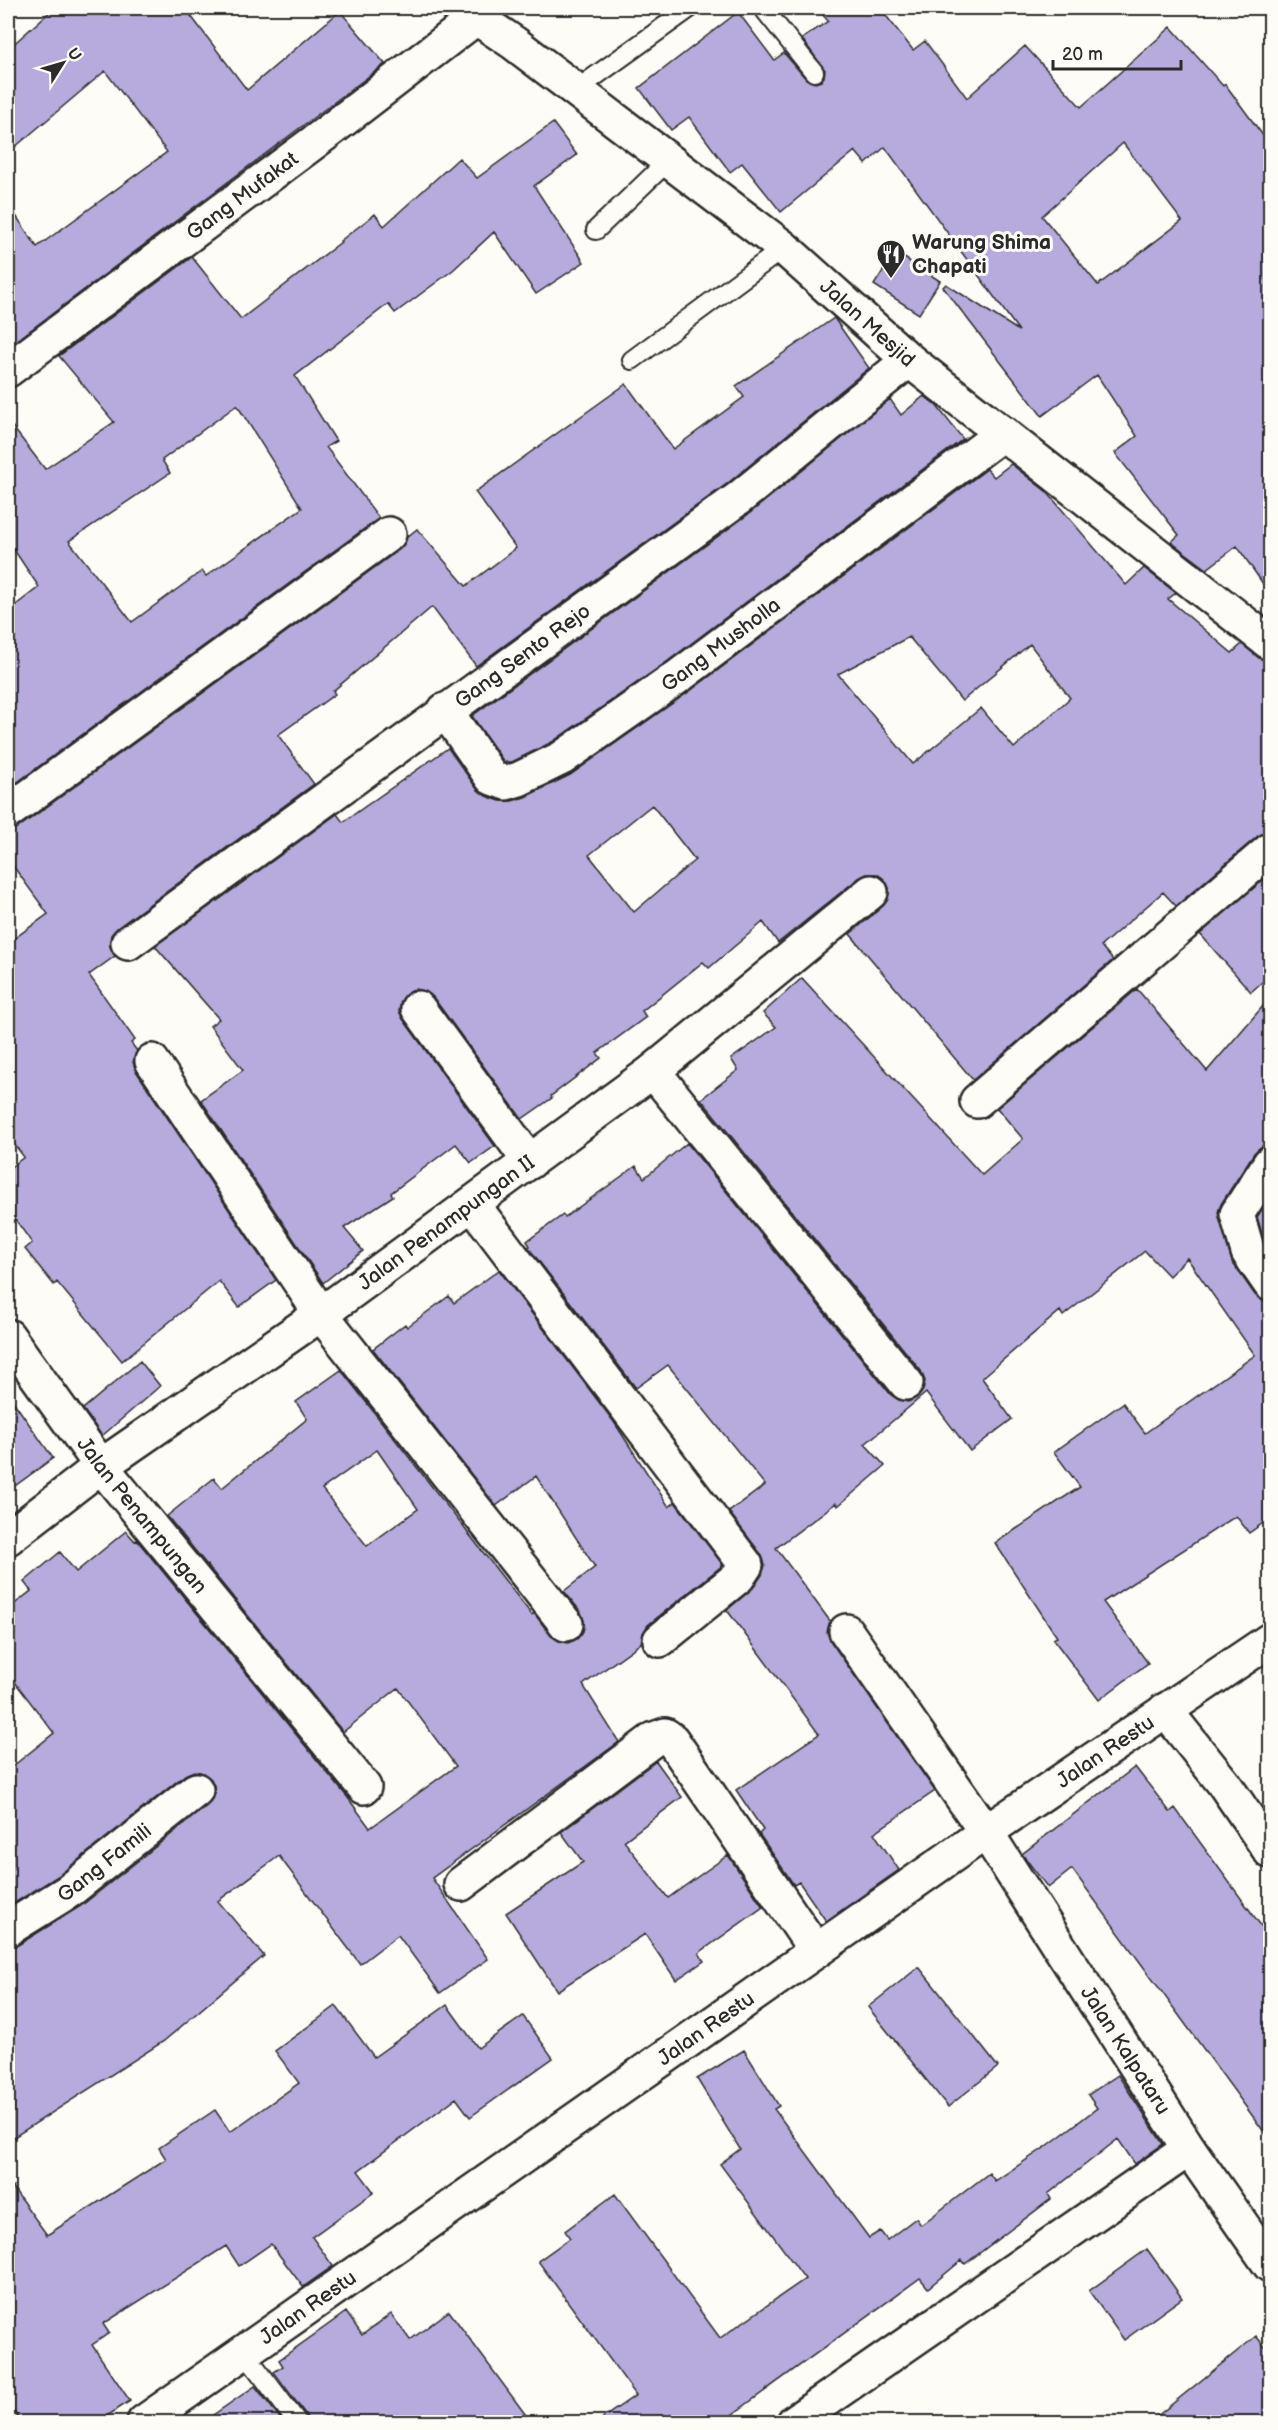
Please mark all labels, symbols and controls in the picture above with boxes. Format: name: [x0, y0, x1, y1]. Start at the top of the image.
north arrow: [33, 33, 93, 93]
scale bar: [1053, 33, 1180, 71]
text: 20 m: [1062, 44, 1103, 65]
text: U: [63, 45, 85, 65]
street label: Gang Mufakat: [181, 146, 303, 245]
place label: Warung Shima Chapati: [912, 230, 1051, 279]
restaurant icon: Warung Shima Chapati: [875, 238, 907, 280]
street label: Jalan Mesjid: [815, 274, 920, 372]
street label: Gang Musholla: [656, 592, 785, 697]
street label: Gang Sento Rejo: [450, 598, 595, 713]
street label: Jalan Penampungan II: [353, 1150, 539, 1295]
street label: Jalan Penampungan: [72, 1432, 213, 1599]
street label: Jalan Restu: [1052, 1710, 1159, 1793]
street label: Gang Famili: [53, 1818, 156, 1908]
street label: Jalan Kalpataru: [1075, 1981, 1176, 2119]
street label: Jalan Restu: [653, 1986, 759, 2071]
street label: Jalan Restu: [255, 2265, 361, 2350]

